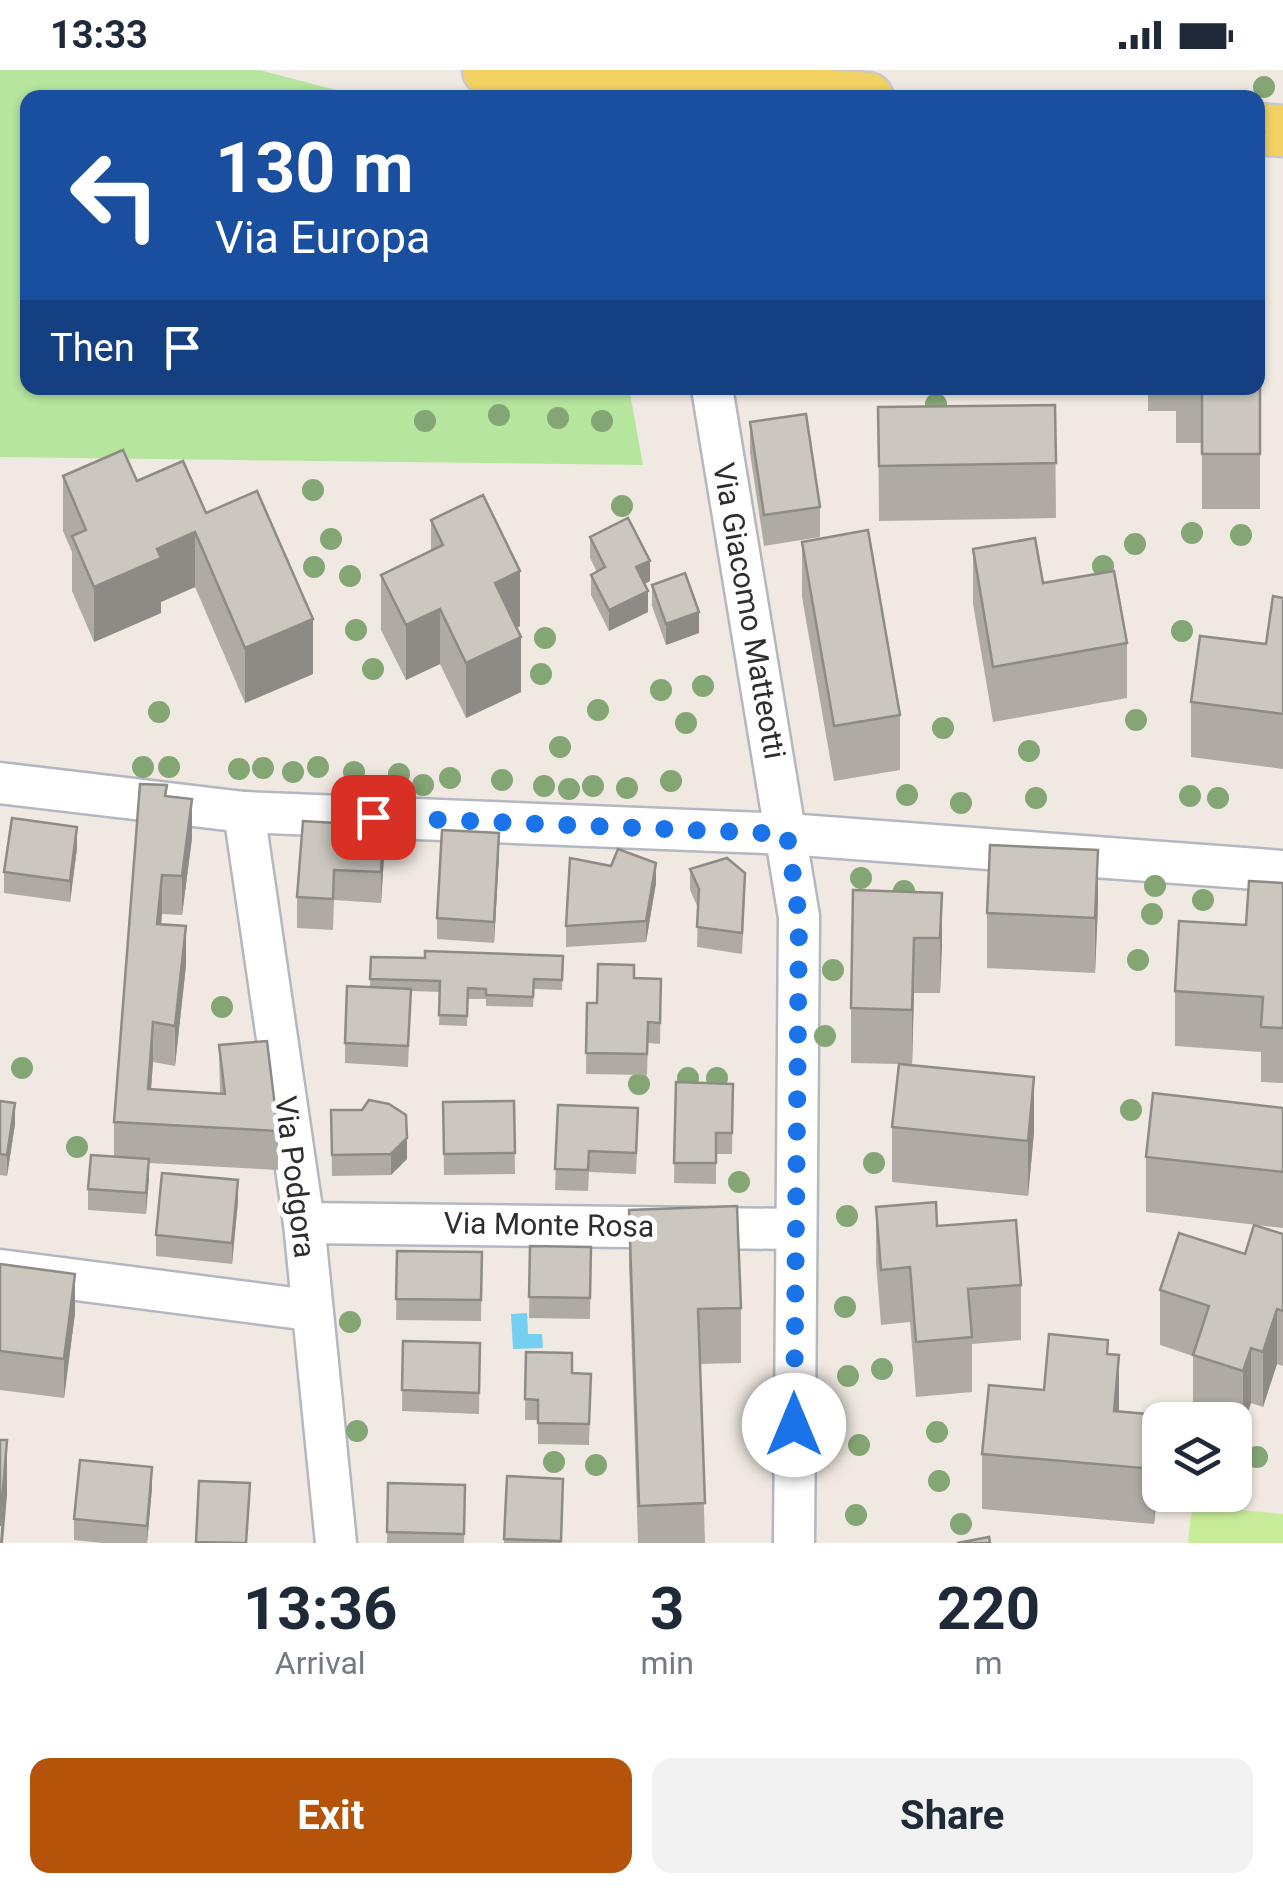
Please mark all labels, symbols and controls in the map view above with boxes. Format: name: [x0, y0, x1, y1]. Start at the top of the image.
text: 13:33: [50, 13, 148, 57]
text: 130 m: [215, 127, 414, 209]
icon: left: [50, 130, 180, 260]
text: Via Europa: [215, 211, 430, 264]
icon: arrive: [155, 320, 210, 375]
text: Then: [50, 326, 135, 370]
street label: Via Giacomo Matteotti: [706, 460, 793, 762]
pin: [331, 775, 416, 860]
icon: arrive: [346, 790, 401, 845]
street label: Via Podgora: [268, 1094, 323, 1260]
street label: Via Monte Rosa: [443, 1205, 655, 1244]
position arrow: [742, 1373, 846, 1477]
map controls: [1142, 1402, 1252, 1512]
button: layers: [1142, 1402, 1252, 1512]
text: 13:36: [243, 1573, 398, 1644]
text: 3: [650, 1573, 684, 1644]
text: 220: [937, 1573, 1040, 1644]
text: Arrival: [275, 1644, 366, 1682]
text: min: [640, 1644, 694, 1682]
text: m: [974, 1644, 1002, 1682]
button: Exit: [30, 1758, 632, 1873]
button: Share: [652, 1758, 1253, 1873]

